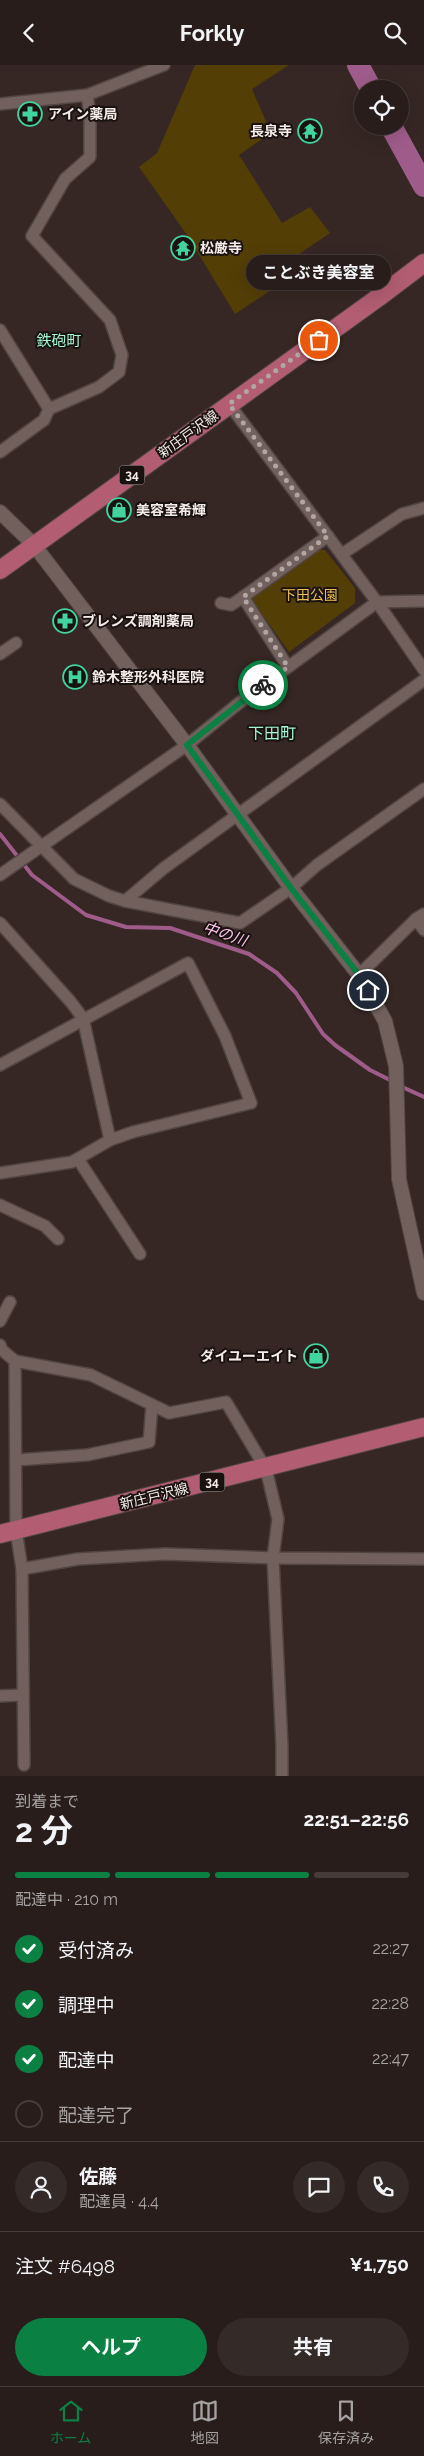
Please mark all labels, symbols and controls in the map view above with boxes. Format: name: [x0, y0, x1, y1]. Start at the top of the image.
icon: back: [15, 19, 43, 47]
icon: search: [381, 19, 409, 47]
text: Forkly: [180, 20, 244, 46]
map controls: [354, 80, 409, 135]
button: locate: [354, 80, 409, 135]
pharmacy icon: アイン薬局: [17, 101, 43, 127]
place label: アイン薬局: [48, 106, 117, 122]
temple icon: 長泉寺: [297, 118, 323, 144]
place label: 長泉寺: [250, 123, 292, 139]
temple icon: 松厳寺: [170, 235, 196, 261]
place label: 松厳寺: [200, 240, 242, 256]
callout: ことぶき美容室: [246, 255, 392, 290]
text: ことぶき美容室: [262, 263, 375, 282]
pin: [298, 319, 340, 361]
icon: bag: [305, 326, 333, 354]
district label: 鉄砲町: [36, 332, 82, 350]
street label: 新庄戸沢線: [155, 407, 221, 461]
road number: 34: [120, 465, 144, 485]
shop icon: 美容室希輝: [106, 497, 132, 523]
place label: 美容室希輝: [136, 502, 206, 518]
park label: 下田公園: [282, 587, 338, 603]
pharmacy icon: ブレンズ調剤薬局: [52, 608, 78, 634]
place label: ブレンズ調剤薬局: [82, 613, 194, 629]
courier: [238, 660, 288, 710]
hospital icon: 鈴木整形外科医院: [62, 664, 88, 690]
place label: 鈴木整形外科医院: [92, 669, 204, 685]
icon: bike: [249, 671, 277, 699]
district label: 下田町: [248, 724, 296, 743]
water label: 中の川: [201, 918, 251, 950]
pin: [347, 969, 389, 1011]
icon: home: [354, 976, 382, 1004]
shop icon: ダイユーエイト: [303, 1343, 329, 1369]
place label: ダイユーエイト: [200, 1348, 298, 1364]
road number: 34: [200, 1473, 224, 1491]
street label: 新庄戸沢線: [118, 1480, 190, 1512]
text: 到着まで: [15, 1792, 79, 1811]
text: 22:51–22:56: [303, 1808, 409, 1830]
text: 2 分: [15, 1812, 73, 1849]
text: 配達中 · 210 m: [15, 1890, 118, 1909]
icon: check: [15, 1935, 43, 1963]
text: 受付済み: [58, 1939, 134, 1961]
text: 22:27: [372, 1939, 409, 1958]
icon: check: [15, 1990, 43, 2018]
text: 調理中: [58, 1994, 115, 2016]
text: 22:28: [371, 1994, 409, 2013]
icon: check: [15, 2045, 43, 2073]
text: 配達中: [58, 2049, 115, 2071]
text: 22:47: [372, 2049, 409, 2068]
text: 配達完了: [58, 2104, 134, 2126]
button: person: [15, 2161, 67, 2213]
button: chat: [293, 2161, 345, 2213]
button: phone: [357, 2161, 409, 2213]
text: 佐藤: [79, 2165, 117, 2187]
text: 配達員 · 4.4: [79, 2192, 159, 2211]
text: ¥1,750: [349, 2253, 409, 2275]
text: 注文 #6498: [15, 2255, 115, 2277]
button: ヘルプ: [15, 2318, 207, 2376]
button: 共有: [217, 2318, 409, 2376]
tab: ホーム: [50, 2397, 91, 2447]
tab: 地図: [191, 2397, 219, 2447]
tab: 保存済み: [318, 2397, 374, 2447]

